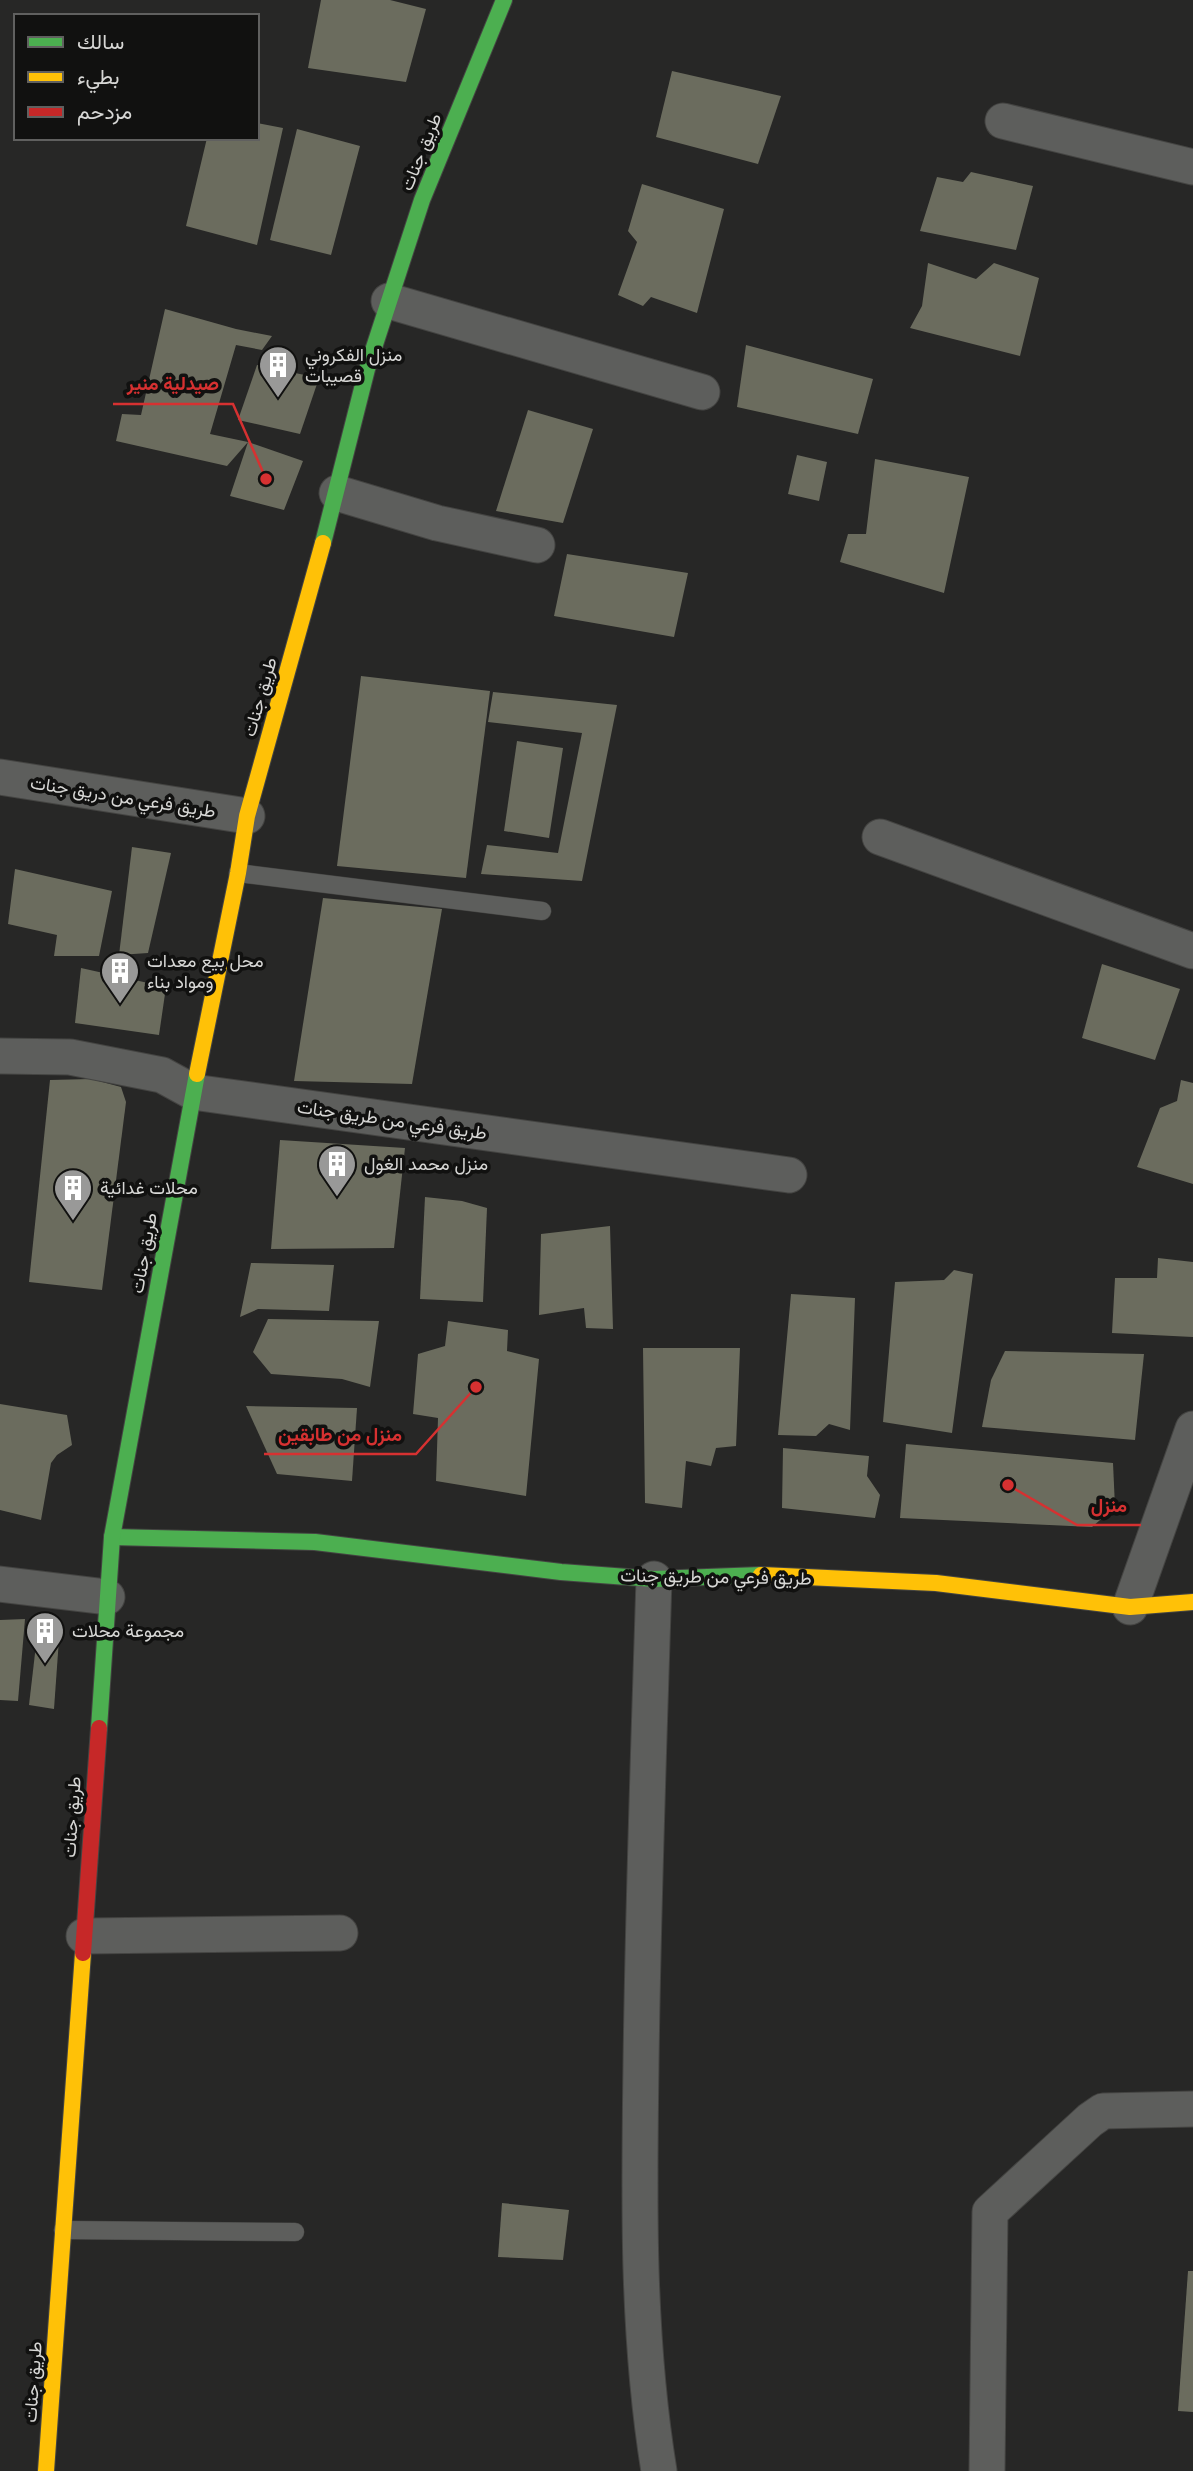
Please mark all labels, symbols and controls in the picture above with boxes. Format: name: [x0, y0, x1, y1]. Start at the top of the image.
legend: [14, 14, 259, 140]
text: سالك: [77, 29, 124, 55]
text: بطيء: [77, 64, 120, 94]
text: مزدحم: [77, 99, 132, 126]
street label: طريق جنات: [396, 110, 446, 194]
building icon: منزل الفكروني قصيبات: [257, 344, 299, 399]
place label: منزل الفكروني قصيبات: [305, 344, 402, 387]
callout: صيدلية منير: [113, 364, 233, 404]
text: صيدلية منير: [126, 372, 219, 396]
street label: طريق جنات: [238, 655, 282, 739]
street label: طريق فرعي من دريق جنات: [28, 771, 217, 826]
building icon: محل بيع معدات ومواد بناء: [99, 950, 141, 1005]
place label: محل بيع معدات ومواد بناء: [147, 950, 263, 993]
street label: طريق فرعي من طريق جنات: [295, 1096, 488, 1148]
building icon: منزل محمد الغول: [316, 1143, 358, 1198]
place label: منزل محمد الغول: [364, 1153, 488, 1175]
building icon: محلات غدائية: [52, 1167, 94, 1222]
place label: محلات غدائية: [100, 1177, 198, 1199]
street label: طريق جنات: [126, 1211, 162, 1295]
callout: منزل من طابقين: [264, 1414, 416, 1454]
text: منزل من طابقين: [278, 1423, 402, 1447]
callout: منزل: [1077, 1485, 1141, 1525]
text: منزل: [1091, 1494, 1127, 1518]
street label: طريق فرعي من طريق جنات: [620, 1564, 812, 1594]
building icon: مجموعة محلات: [24, 1610, 66, 1665]
place label: مجموعة محلات: [72, 1620, 184, 1642]
street label: طريق جنات: [58, 1776, 86, 1858]
street label: طريق جنات: [19, 2341, 47, 2423]

